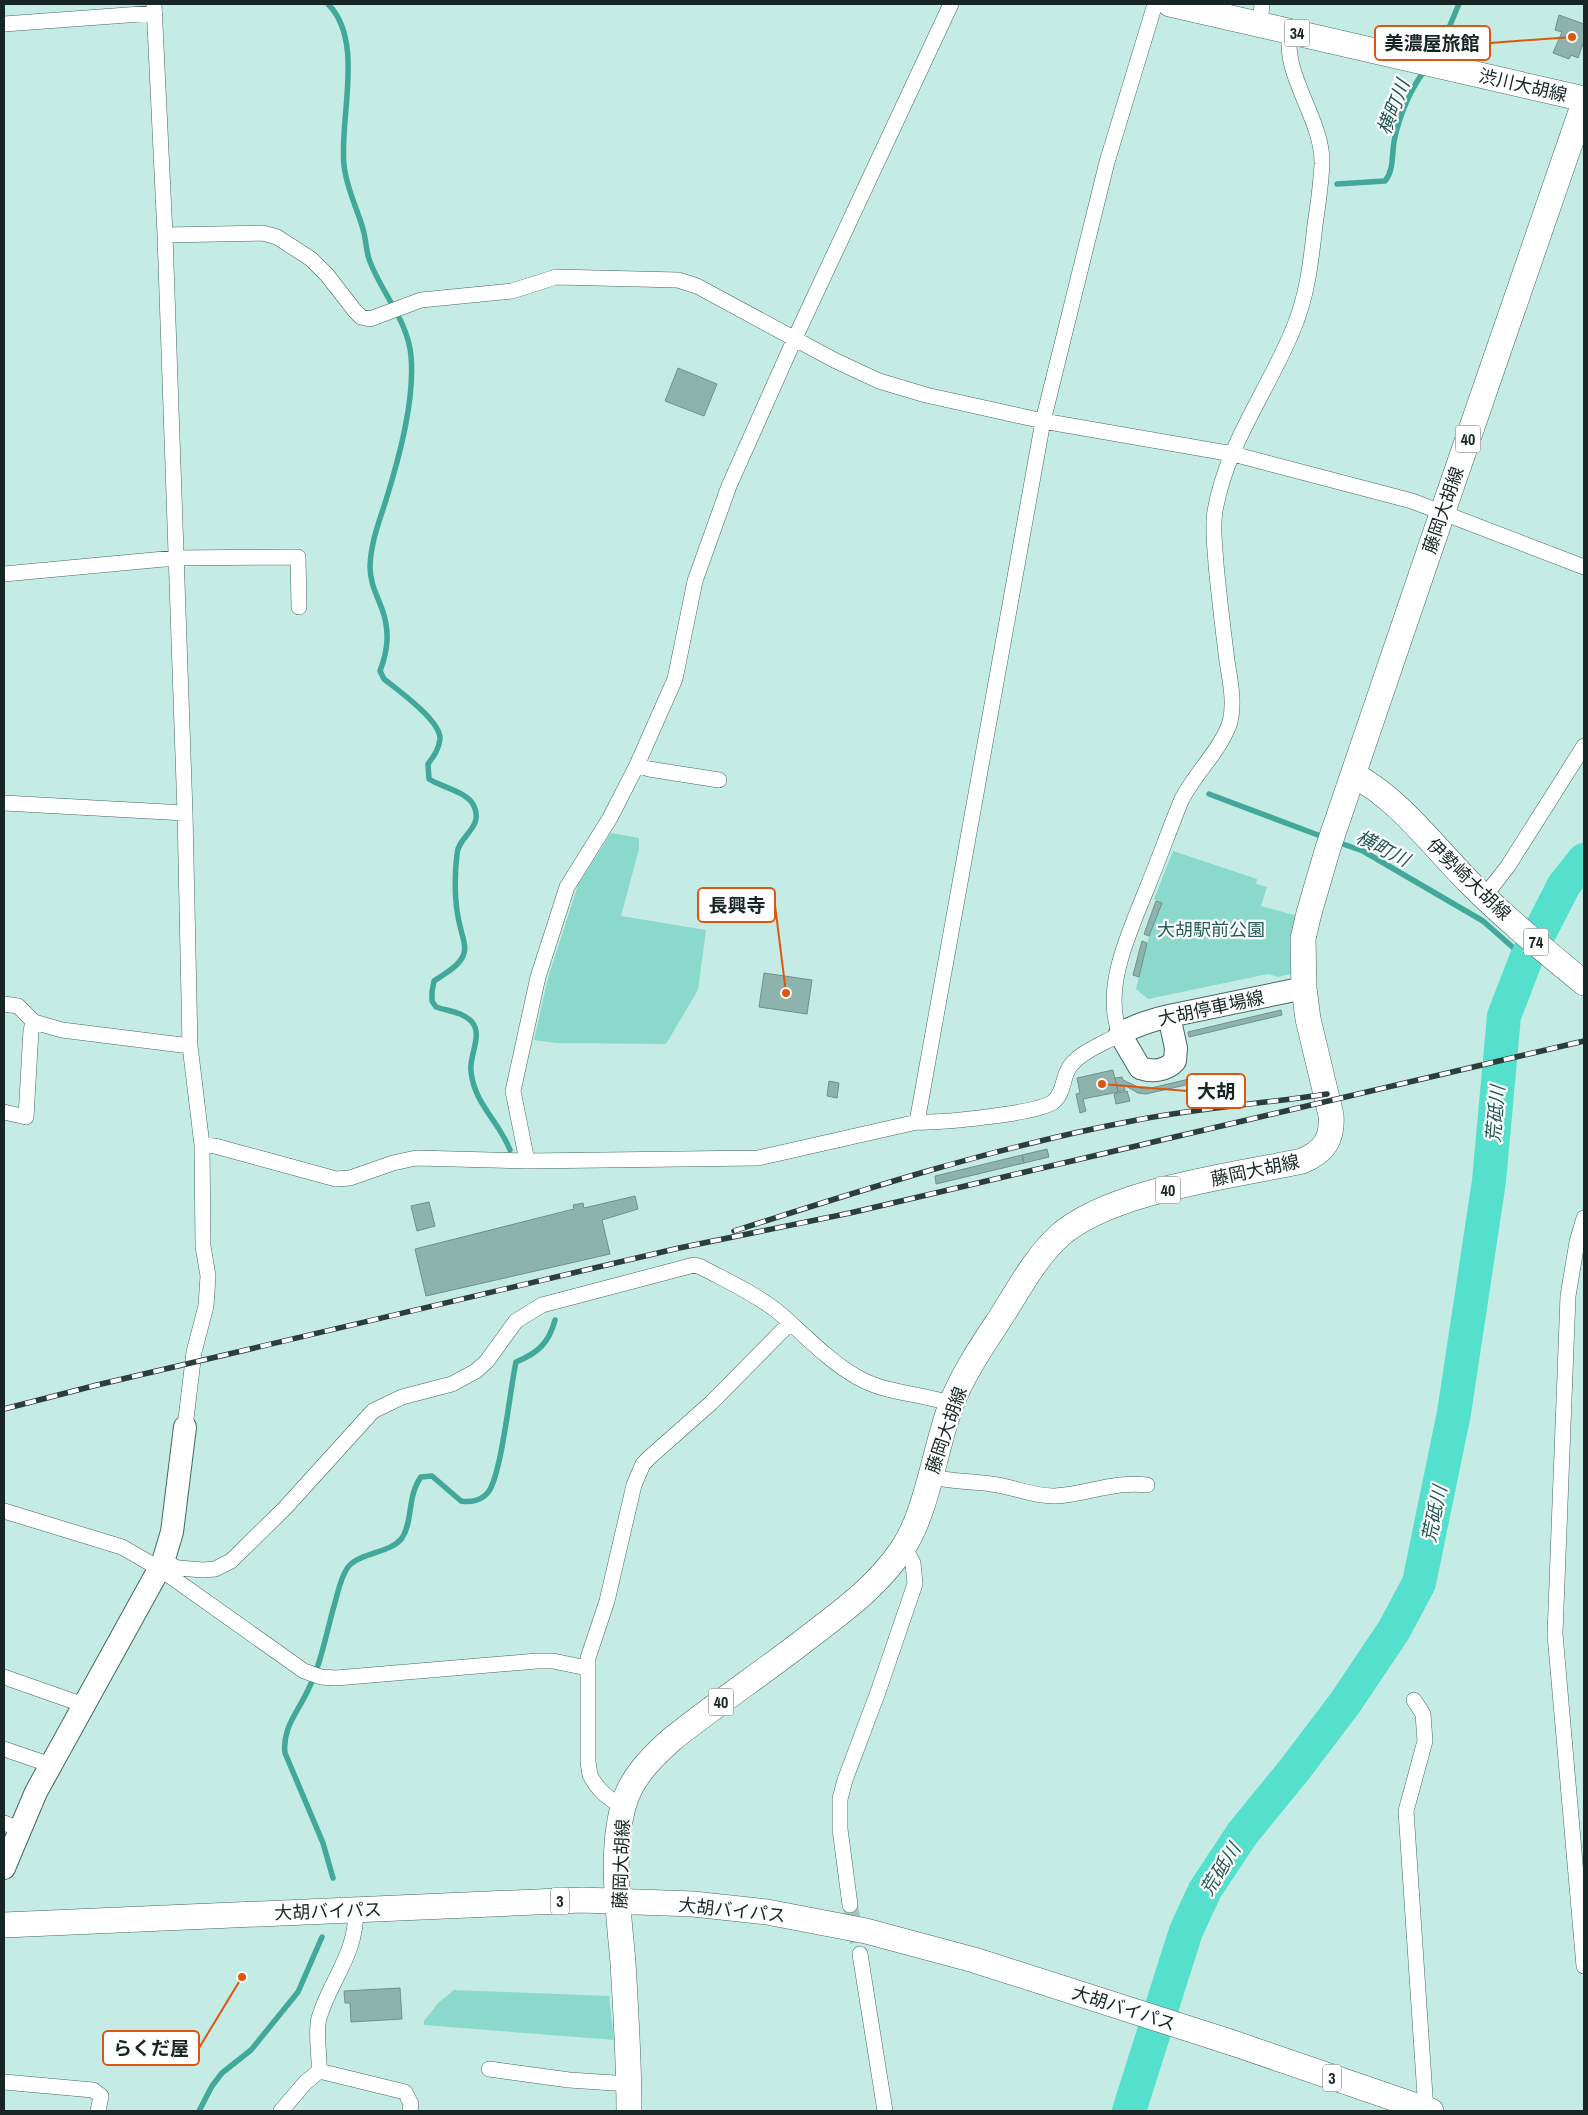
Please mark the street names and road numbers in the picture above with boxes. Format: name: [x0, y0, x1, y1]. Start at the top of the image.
road number: 34: [1284, 19, 1310, 46]
street label: 渋川大胡線: [1476, 63, 1570, 107]
road number: 40: [1456, 426, 1480, 452]
street label: 藤岡大胡線: [1417, 463, 1469, 557]
street label: 伊勢崎大胡線: [1421, 832, 1517, 926]
road number: 74: [1524, 929, 1548, 956]
street label: 大胡停車場線: [1156, 985, 1266, 1031]
street label: 藤岡大胡線: [1208, 1148, 1302, 1192]
road number: 40: [1156, 1176, 1180, 1204]
street label: 藤岡大胡線: [920, 1383, 972, 1477]
road number: 40: [708, 1688, 734, 1715]
street label: 藤岡大胡線: [607, 1819, 635, 1909]
road number: 3: [551, 1888, 569, 1914]
street label: 大胡バイパス: [677, 1892, 787, 1928]
street label: 大胡バイパス: [274, 1897, 382, 1925]
street label: 大胡バイパス: [1069, 1979, 1179, 2037]
road number: 3: [1323, 2064, 1341, 2092]

